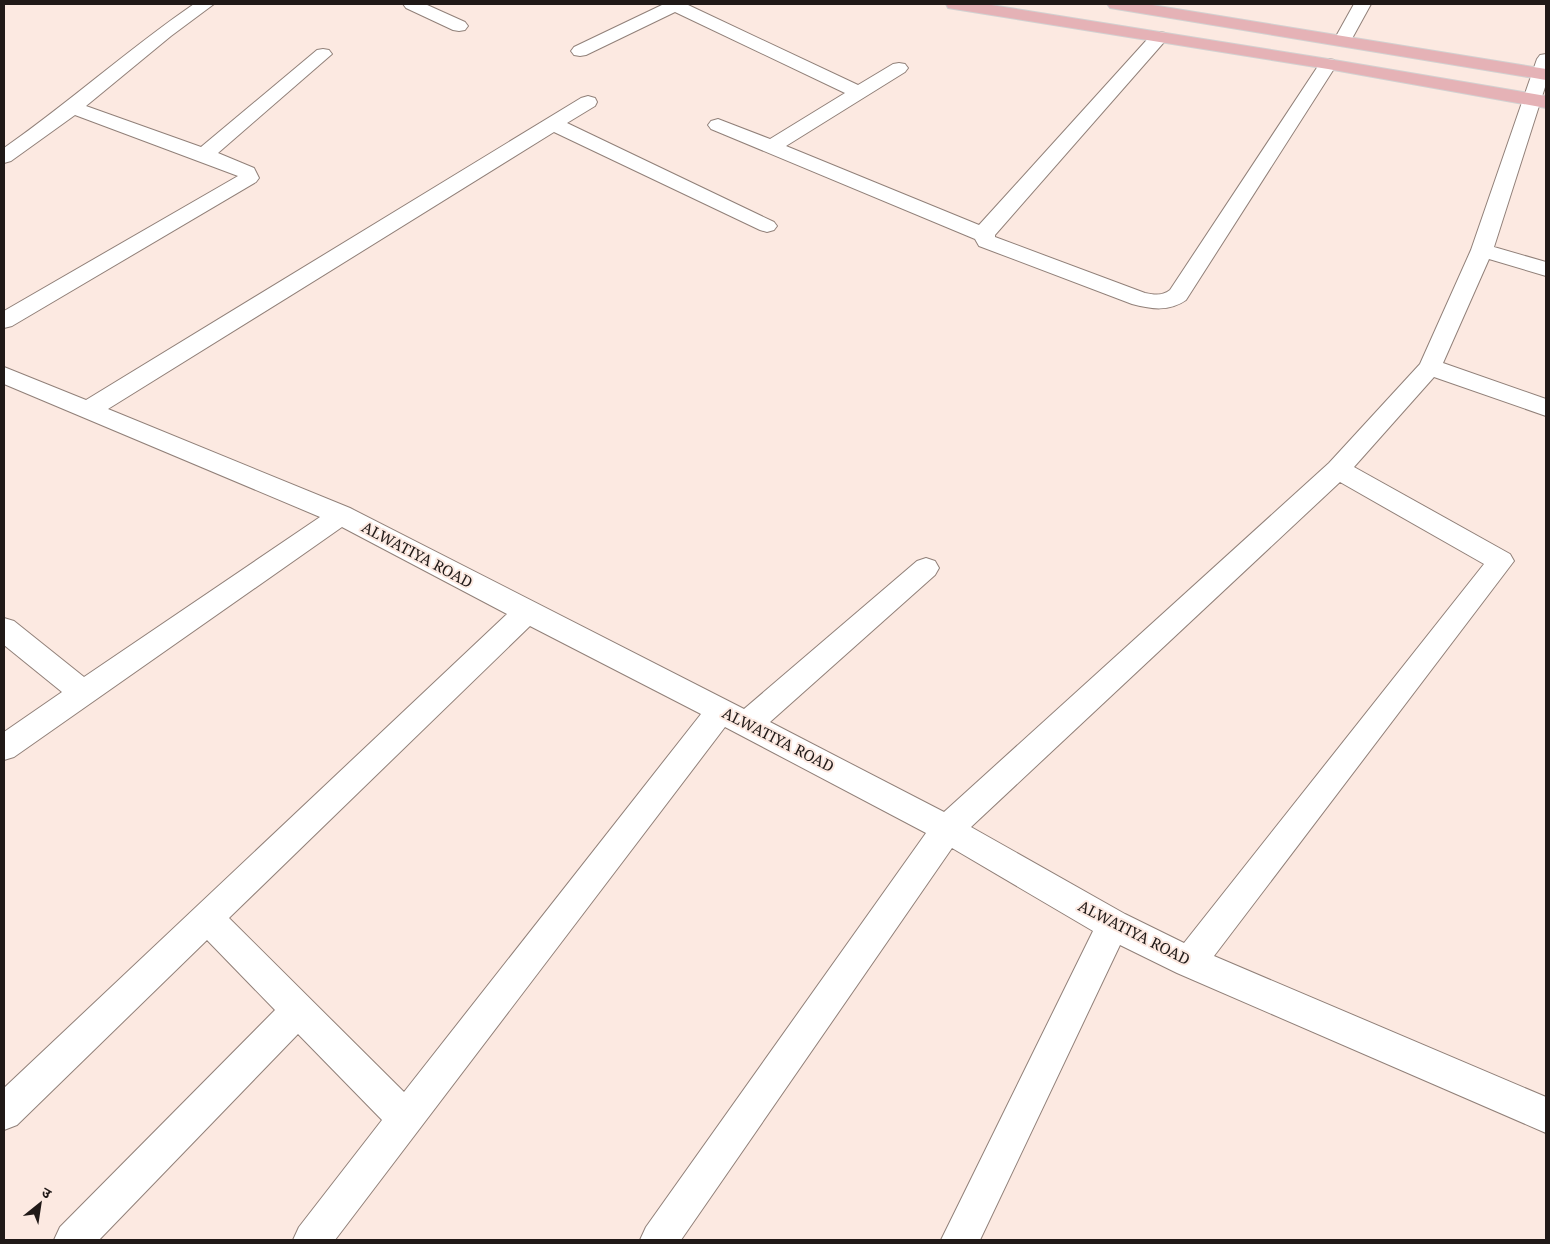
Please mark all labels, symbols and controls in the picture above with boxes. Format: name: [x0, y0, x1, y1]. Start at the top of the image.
street label: ALWATIYA ROAD: [359, 516, 476, 592]
street label: ALWATIYA ROAD: [719, 702, 838, 776]
street label: ALWATIYA ROAD: [1075, 895, 1194, 969]
north arrow: [15, 1179, 65, 1229]
text: उ: [38, 1182, 56, 1203]

